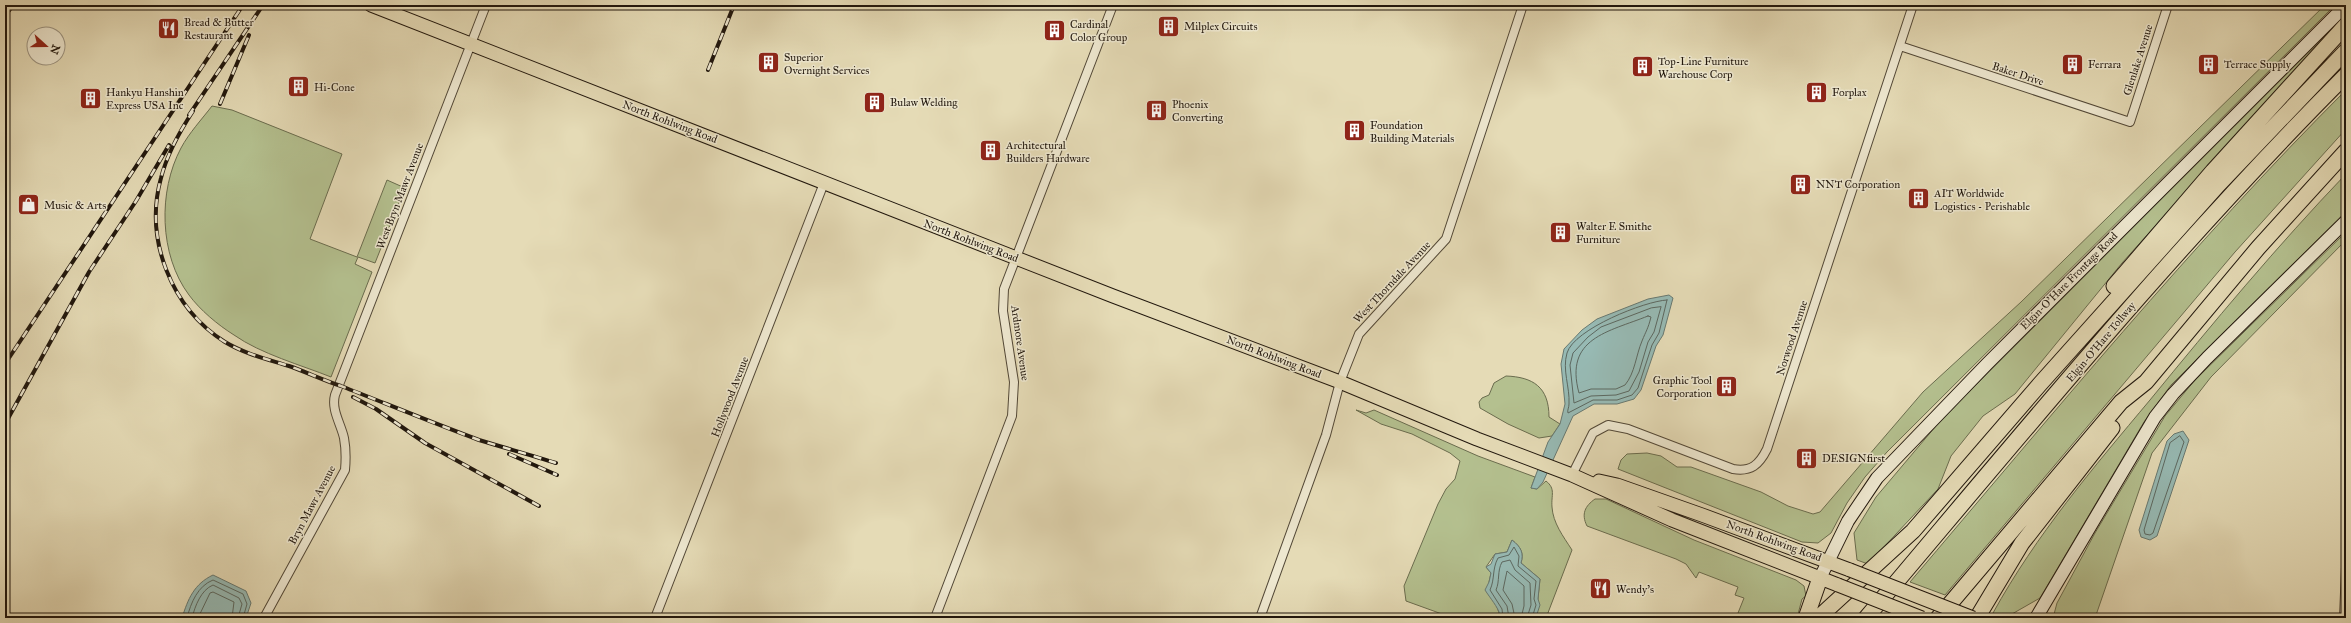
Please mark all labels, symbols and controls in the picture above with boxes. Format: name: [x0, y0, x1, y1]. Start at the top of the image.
building icon: Milplex Circuits: [1156, 13, 1182, 39]
restaurant icon: Bread & Butter Restaurant: [156, 15, 182, 41]
place label: Bread & Butter Restaurant: [184, 16, 255, 42]
building icon: Cardinal Color Group: [1041, 17, 1067, 43]
place label: Cardinal Color Group: [1070, 18, 1128, 44]
place label: Milplex Circuits: [1184, 20, 1258, 33]
street label: Glenlake Avenue: [2120, 22, 2156, 97]
north arrow: [26, 26, 66, 66]
text: N: [47, 43, 63, 57]
building icon: Superior Overnight Services: [756, 50, 782, 76]
place label: Superior Overnight Services: [784, 51, 869, 77]
building icon: Ferrara: [2060, 51, 2086, 77]
building icon: Terrace Supply: [2196, 51, 2222, 77]
building icon: Top-Line Furniture Warehouse Corp: [1630, 54, 1656, 80]
place label: Top-Line Furniture Warehouse Corp: [1658, 55, 1749, 81]
place label: Ferrara: [2088, 58, 2122, 71]
place label: Terrace Supply: [2224, 58, 2292, 71]
street label: Baker Drive: [1991, 60, 2046, 89]
building icon: Hi-Cone: [286, 74, 312, 100]
building icon: Forplax: [1803, 79, 1829, 105]
place label: Hi-Cone: [314, 81, 355, 94]
building icon: Hankyu Hanshin Express USA Inc: [78, 85, 104, 111]
place label: Hankyu Hanshin Express USA Inc: [106, 86, 184, 112]
place label: Forplax: [1832, 86, 1867, 99]
building icon: Bulaw Welding: [862, 89, 888, 115]
place label: Bulaw Welding: [890, 96, 958, 109]
building icon: Phoenix Converting: [1144, 97, 1170, 123]
street label: North Rohlwing Road: [621, 98, 720, 146]
place label: Phoenix Converting: [1172, 98, 1224, 124]
building icon: Foundation Building Materials: [1341, 118, 1367, 144]
place label: Foundation Building Materials: [1370, 119, 1454, 145]
building icon: Architectural Builders Hardware: [977, 138, 1003, 164]
place label: Architectural Builders Hardware: [1005, 139, 1090, 165]
street label: West Bryn Mawr Avenue: [374, 141, 426, 251]
building icon: NNT Corporation: [1787, 171, 1813, 197]
place label: NNT Corporation: [1816, 178, 1900, 191]
building icon: AIT Worldwide Logistics - Perishable: [1906, 186, 1932, 212]
place label: AIT Worldwide Logistics - Perishable: [1933, 187, 2030, 213]
shop icon: Music & Arts: [15, 192, 41, 218]
place label: Music & Arts: [44, 199, 106, 212]
street label: North Rohlwing Road: [922, 217, 1021, 265]
building icon: Walter E Smithe Furniture: [1548, 219, 1574, 245]
place label: Walter E Smithe Furniture: [1576, 220, 1652, 246]
street label: Elgin-O'Hare Frontage Road: [2018, 229, 2121, 332]
street label: West Thorndale Avenue: [1351, 238, 1434, 326]
street label: Norwood Avenue: [1774, 298, 1810, 377]
street label: Elgin-O'Hare Tollway: [2064, 299, 2139, 385]
street label: Ardmore Avenue: [1008, 304, 1032, 382]
street label: North Rohlwing Road: [1225, 333, 1324, 381]
street label: Hollywood Avenue: [709, 355, 751, 439]
building icon: Graphic Tool Corporation: [1714, 373, 1740, 399]
place label: Graphic Tool Corporation: [1653, 374, 1712, 400]
building icon: DESIGNfirst: [1793, 445, 1819, 471]
place label: DESIGNfirst: [1822, 452, 1885, 465]
street label: Bryn Mawr Avenue: [286, 463, 338, 547]
street label: North Rohlwing Road: [1725, 518, 1824, 564]
restaurant icon: Wendy's: [1588, 576, 1614, 602]
place label: Wendy's: [1616, 583, 1654, 596]

